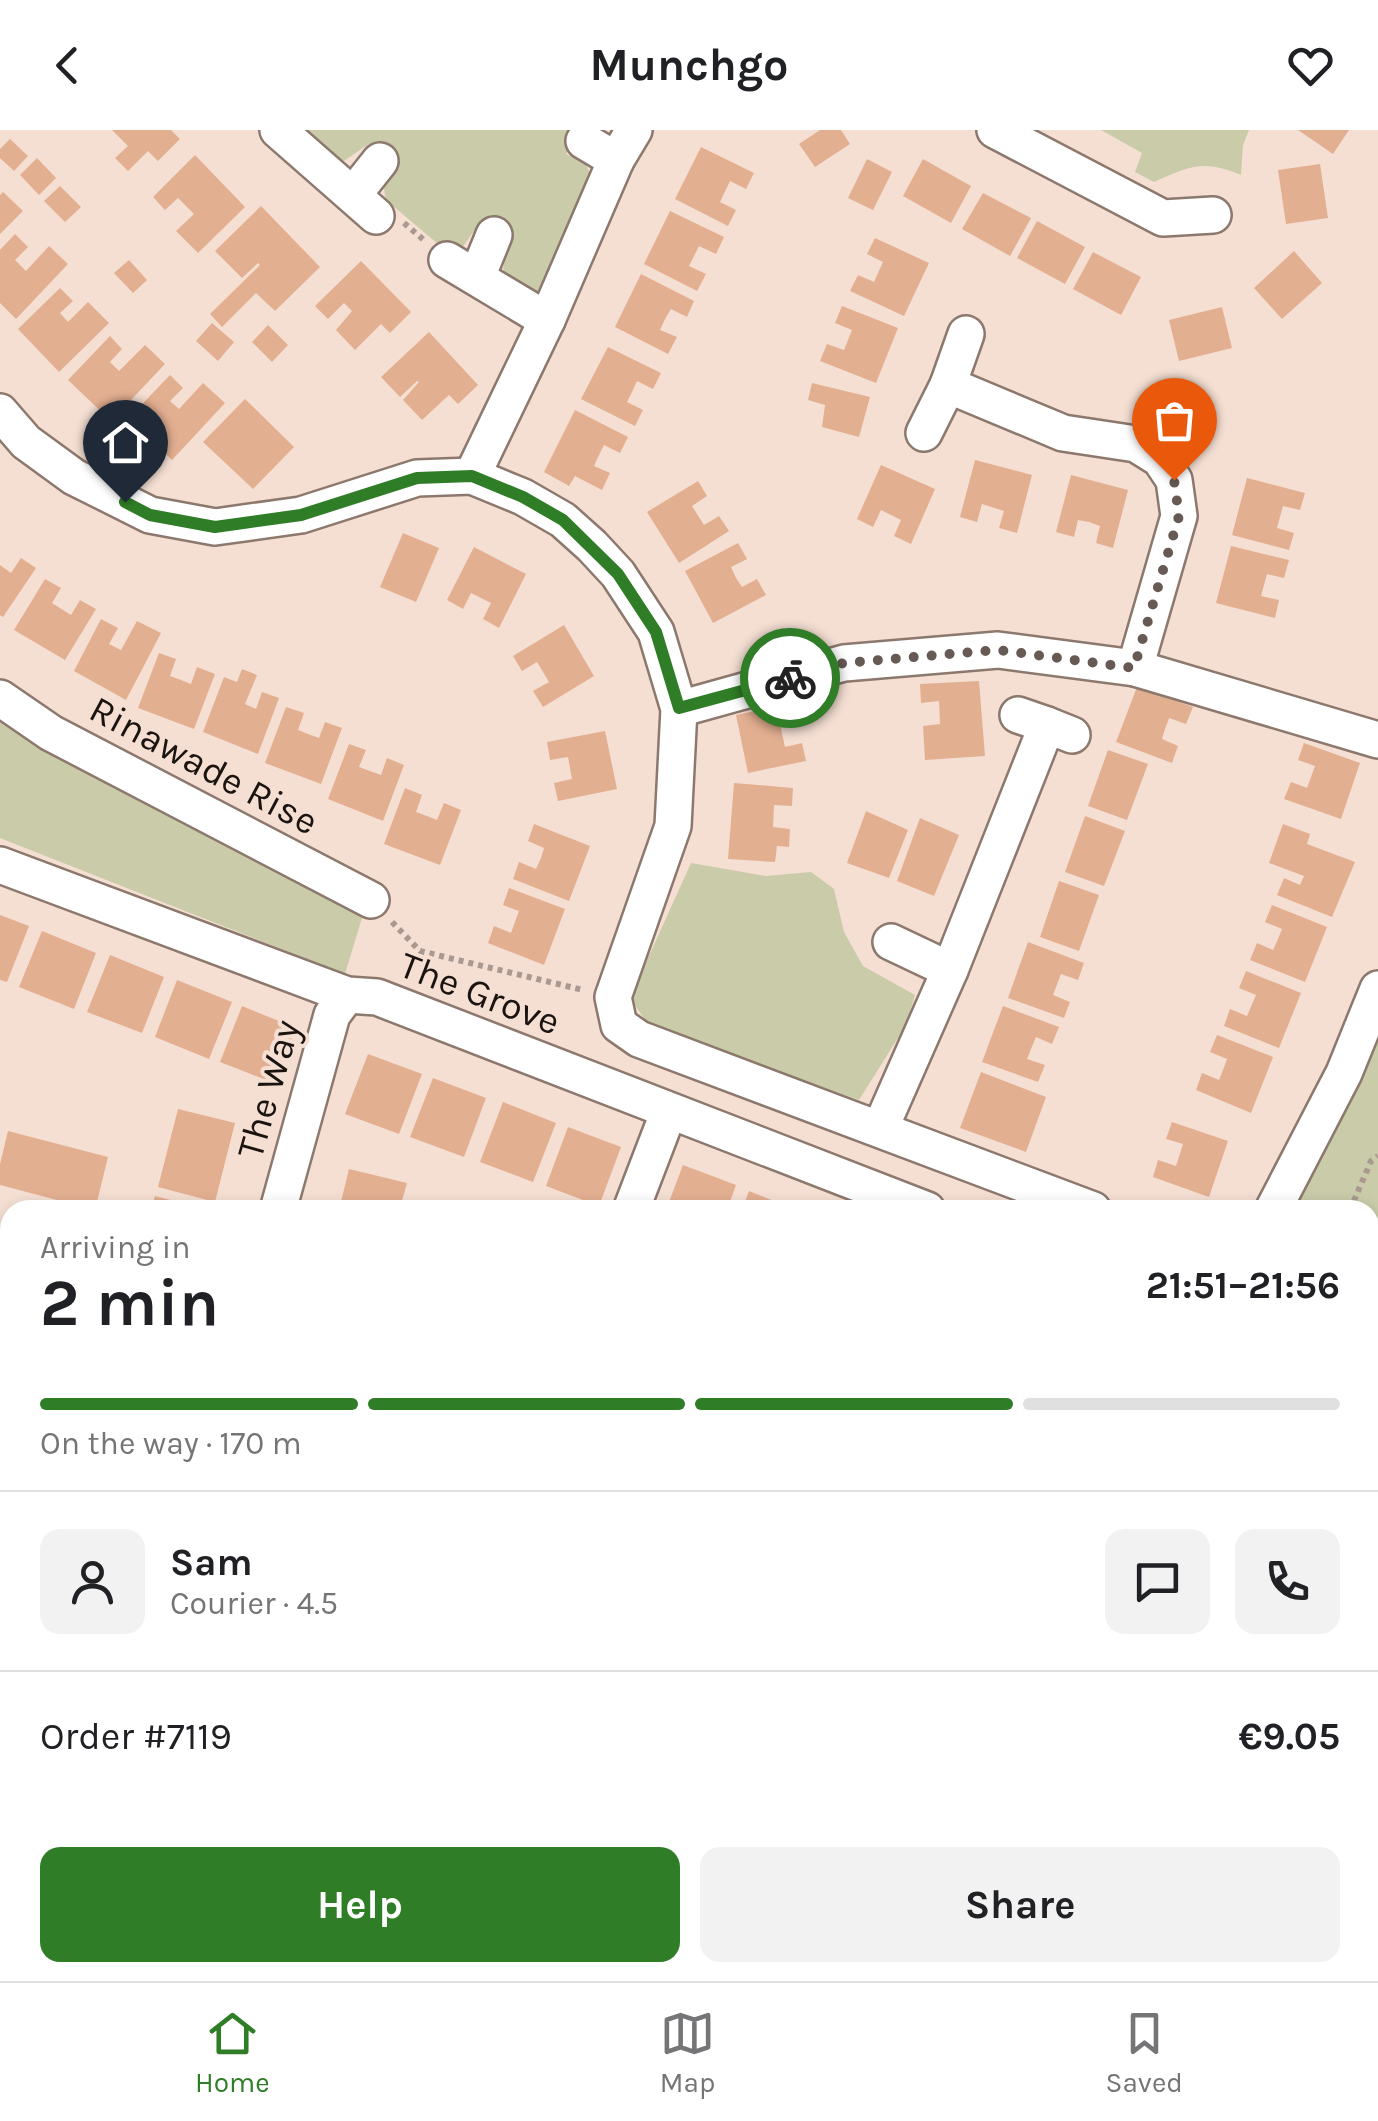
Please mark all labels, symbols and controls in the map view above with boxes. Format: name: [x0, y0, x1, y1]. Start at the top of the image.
icon: back: [40, 38, 95, 93]
icon: heart: [1283, 38, 1338, 93]
text: Munchgo: [589, 39, 789, 91]
pin: [1132, 378, 1217, 481]
icon: bag: [1147, 393, 1202, 448]
pin: [83, 400, 168, 503]
icon: home: [98, 415, 153, 470]
courier: [740, 628, 840, 728]
icon: bike: [763, 651, 818, 706]
street label: Rinawade Rise: [82, 686, 326, 844]
street label: The Grove: [393, 942, 566, 1045]
street label: The Way: [227, 1014, 310, 1164]
text: Arriving in: [40, 1229, 191, 1266]
text: 21:51–21:56: [1146, 1263, 1340, 1308]
text: 2 min: [40, 1265, 219, 1341]
text: On the way · 170 m: [40, 1425, 302, 1462]
button: person: [40, 1529, 145, 1634]
button: chat: [1105, 1529, 1210, 1634]
button: phone: [1235, 1529, 1340, 1634]
text: Sam: [170, 1540, 253, 1585]
text: Courier · 4.5: [170, 1585, 338, 1622]
text: Order #7119: [40, 1714, 232, 1759]
text: €9.05: [1238, 1714, 1340, 1759]
button: Help: [40, 1847, 680, 1962]
button: Share: [700, 1847, 1340, 1962]
tab: Home: [195, 2006, 270, 2099]
tab: Map: [660, 2006, 715, 2099]
tab: Saved: [1106, 2006, 1183, 2099]

